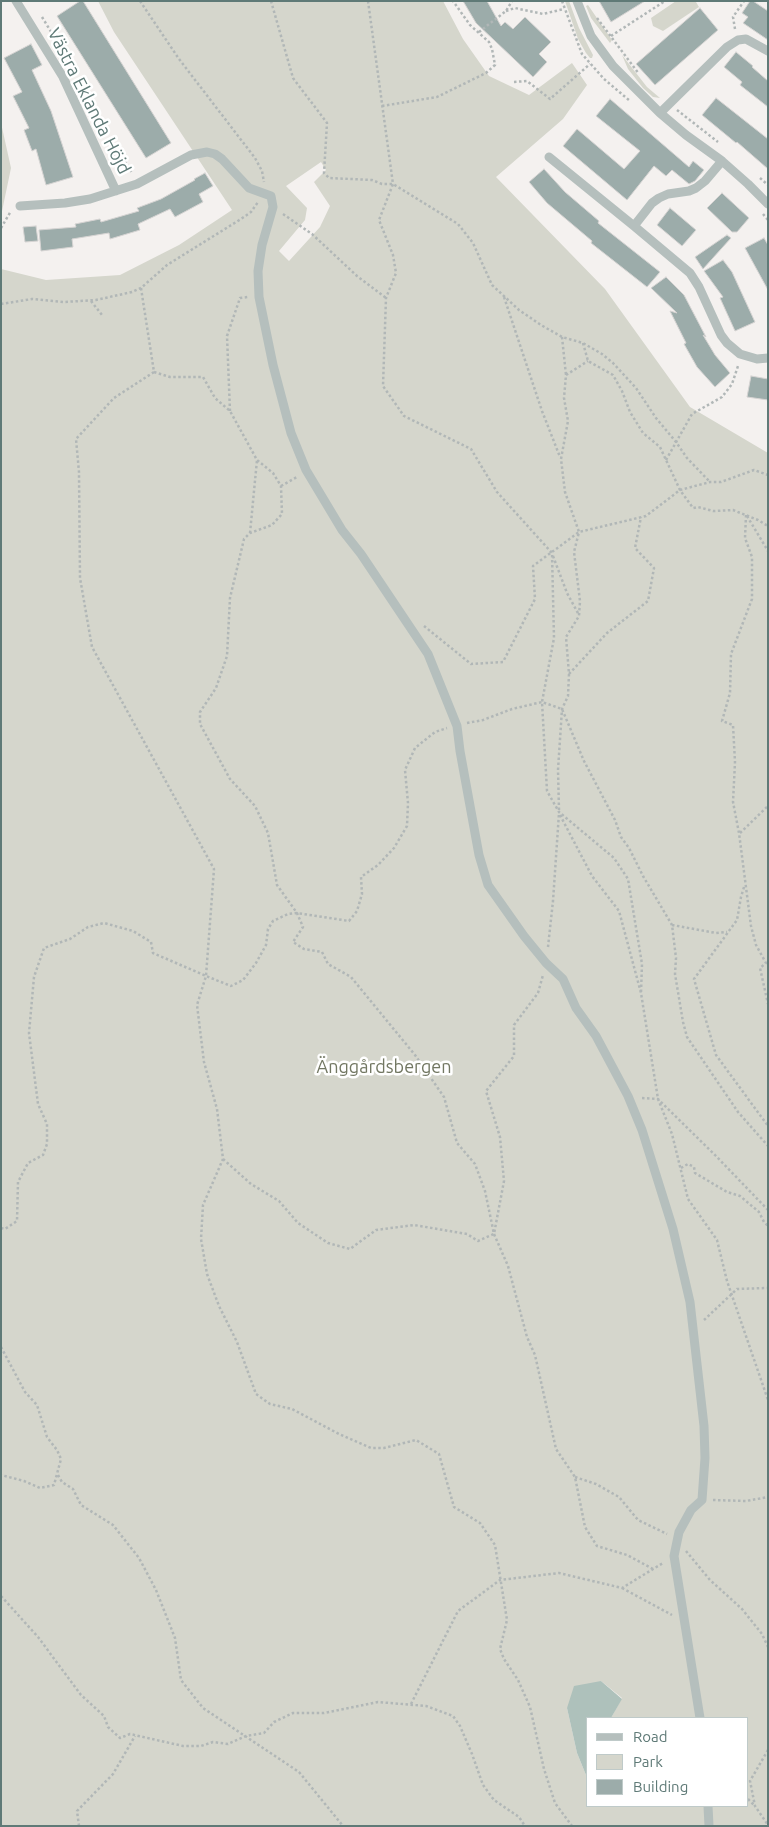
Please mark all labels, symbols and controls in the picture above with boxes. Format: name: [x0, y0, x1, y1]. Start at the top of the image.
street label: Västra Eklanda Höjd: [43, 24, 135, 178]
park label: Änggårdsbergen: [317, 1056, 451, 1078]
legend: [586, 1717, 749, 1807]
text: Road: [633, 1728, 668, 1745]
text: Park: [633, 1753, 663, 1770]
text: Building: [633, 1778, 688, 1795]

